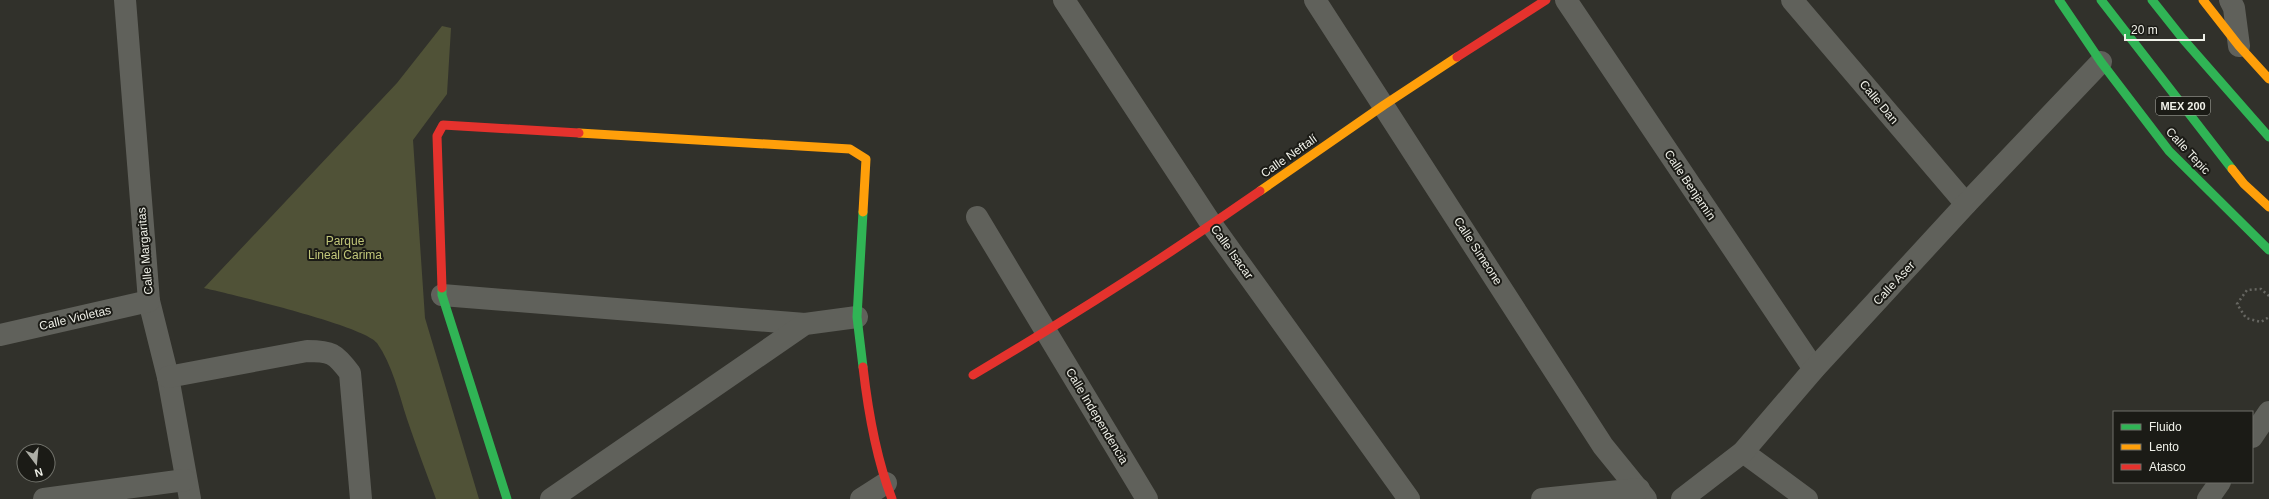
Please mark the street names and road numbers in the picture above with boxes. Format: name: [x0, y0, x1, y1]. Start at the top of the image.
street label: Calle Dan: [1857, 77, 1901, 127]
road number: MEX 200: [2156, 97, 2210, 115]
street label: Calle Tepic: [2163, 125, 2213, 177]
street label: Calle Neftalí: [1258, 131, 1320, 180]
street label: Calle Benjamín: [1661, 147, 1719, 223]
street label: Calle Margaritas: [134, 207, 156, 295]
street label: Calle Simeone: [1451, 214, 1505, 288]
street label: Calle Isacar: [1208, 222, 1256, 282]
street label: Calle Aser: [1870, 258, 1918, 308]
street label: Calle Violetas: [38, 303, 112, 333]
street label: Calle Independencia: [1063, 365, 1131, 467]

